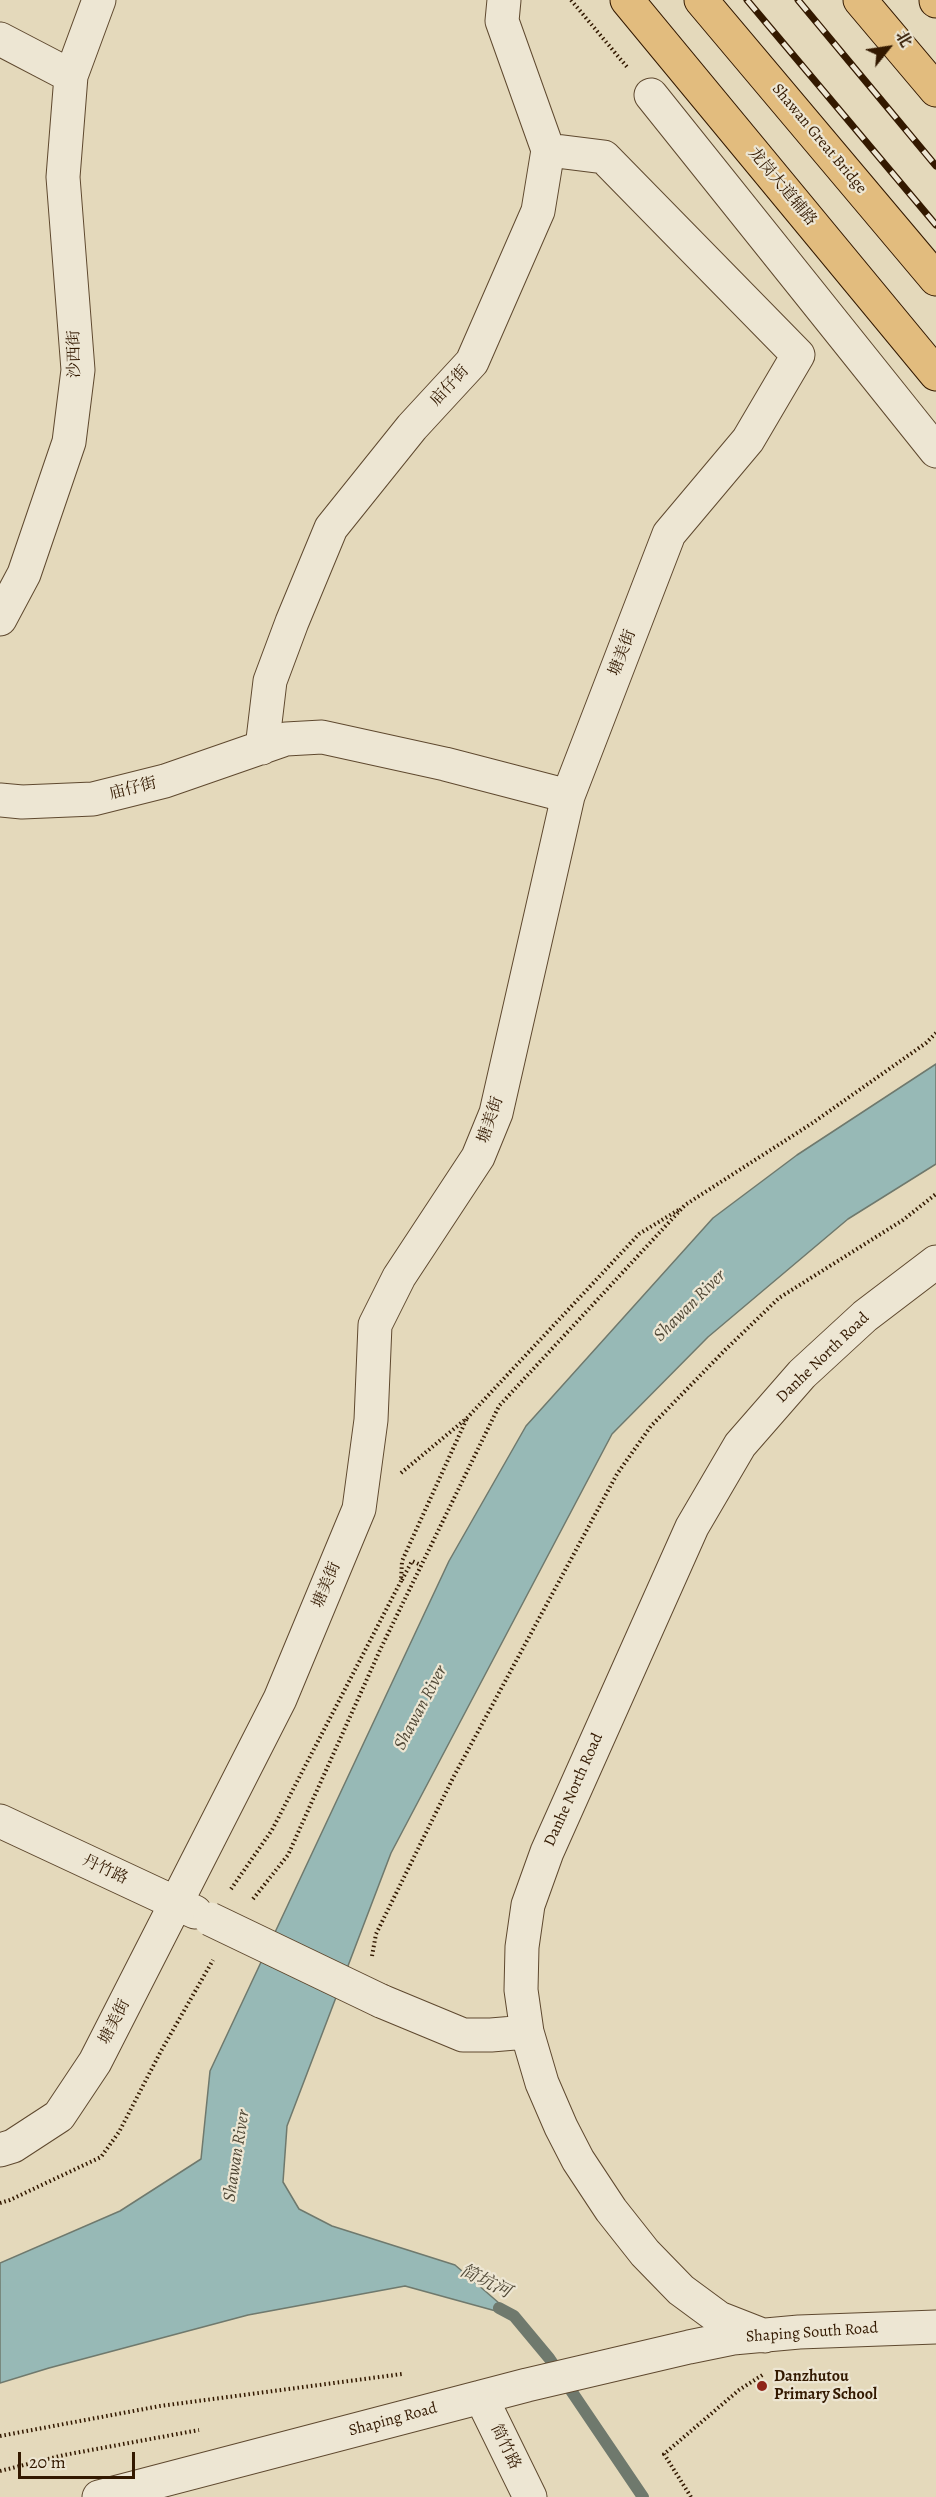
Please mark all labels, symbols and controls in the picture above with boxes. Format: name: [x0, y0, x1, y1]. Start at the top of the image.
north arrow: [858, 18, 918, 78]
text: 北: [890, 27, 917, 51]
street label: Shawan Great Bridge: [767, 80, 871, 198]
street label: 龙岗大道辅路: [744, 144, 820, 230]
street label: 沙西街: [65, 330, 85, 378]
street label: 庙仔街: [427, 362, 473, 410]
street label: 塘美街: [605, 627, 641, 679]
street label: 庙仔街: [107, 774, 159, 804]
street label: 塘美街: [474, 1094, 508, 1146]
water label: Shawan River: [650, 1266, 730, 1346]
street label: Danhe North Road: [772, 1309, 874, 1407]
street label: 塘美街: [309, 1559, 345, 1611]
water label: Shawan River: [390, 1662, 452, 1754]
street label: Danhe North Road: [540, 1730, 608, 1850]
street label: 丹竹路: [79, 1851, 131, 1889]
street label: 塘美街: [96, 1996, 134, 2048]
water label: Shawan River: [219, 2109, 255, 2203]
water label: 简坑河: [456, 2260, 514, 2304]
street label: Shaping South Road: [745, 2319, 879, 2347]
place label: Danzhutou Primary School: [774, 2367, 877, 2405]
marker: Danzhutou Primary School: [755, 2379, 769, 2393]
street label: Shaping Road: [347, 2399, 439, 2441]
street label: 简竹路: [486, 2421, 524, 2473]
scale bar: [21, 2440, 138, 2478]
text: 20 m: [29, 2450, 66, 2474]

